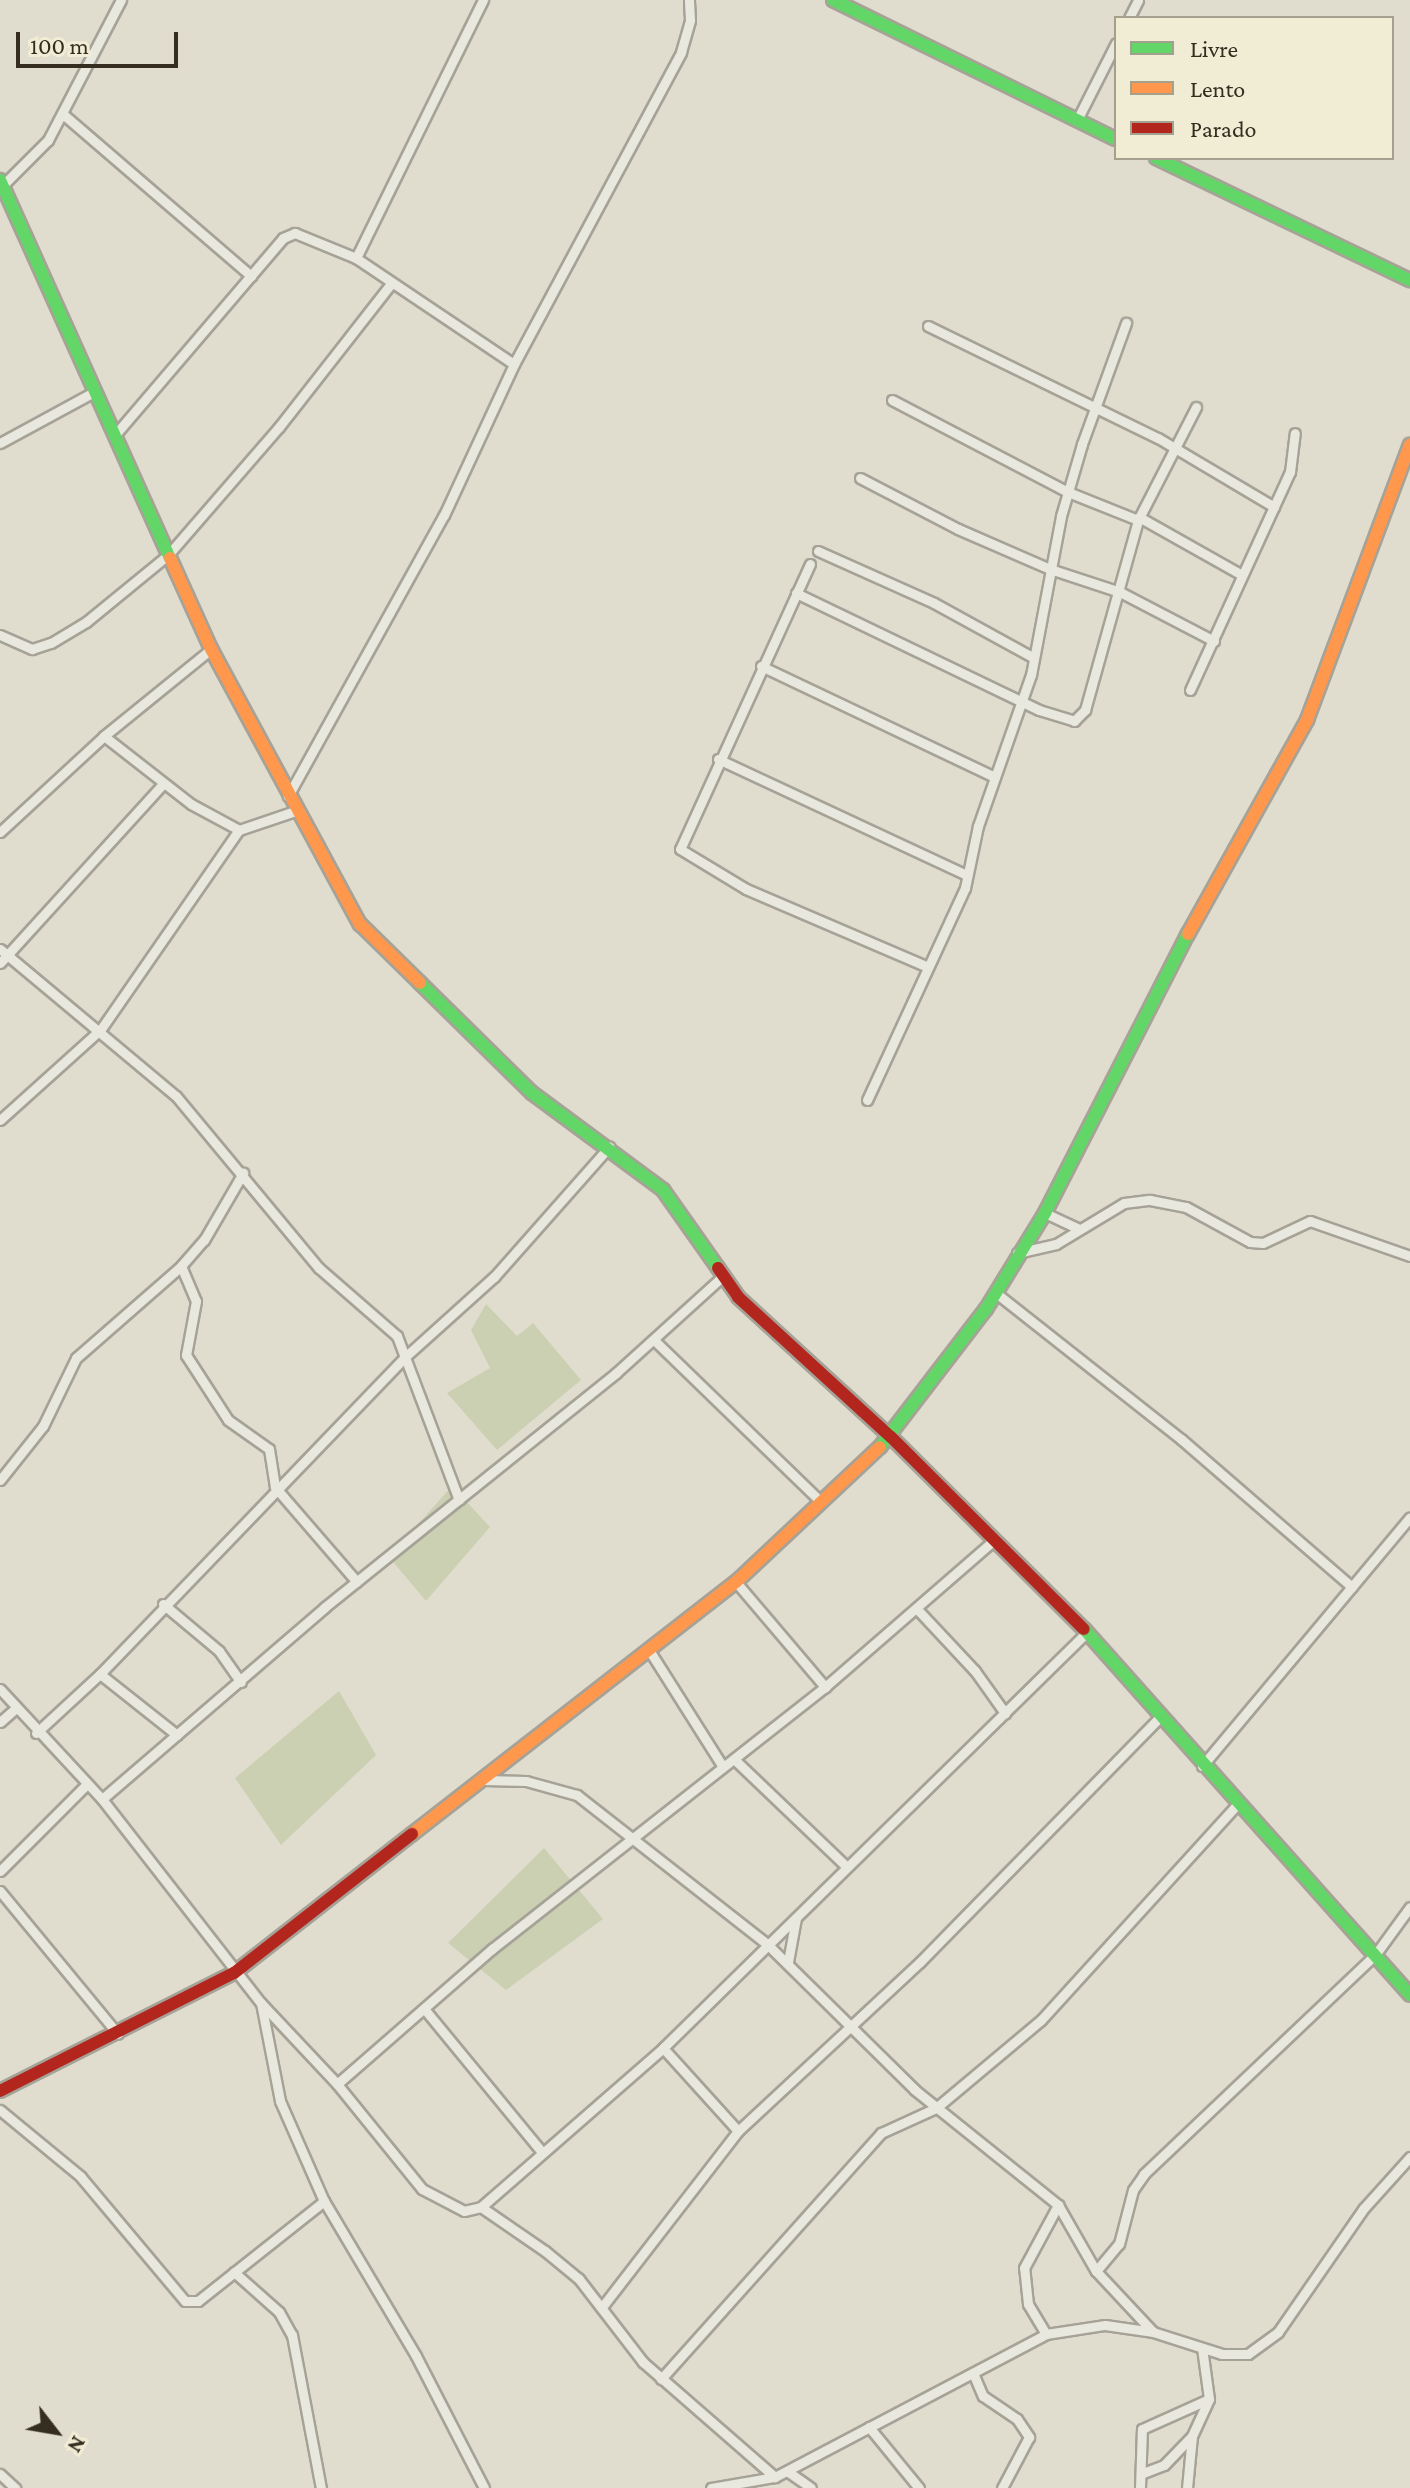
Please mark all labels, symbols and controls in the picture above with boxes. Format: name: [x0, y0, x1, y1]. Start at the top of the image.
scale bar: [20, 16, 182, 66]
legend: [1114, 16, 1394, 160]
text: 100 m: [30, 32, 89, 59]
text: Livre: [1190, 35, 1238, 62]
text: Lento: [1190, 75, 1245, 102]
text: Parado: [1190, 115, 1257, 142]
north arrow: [16, 2392, 96, 2472]
text: N: [62, 2432, 92, 2457]

